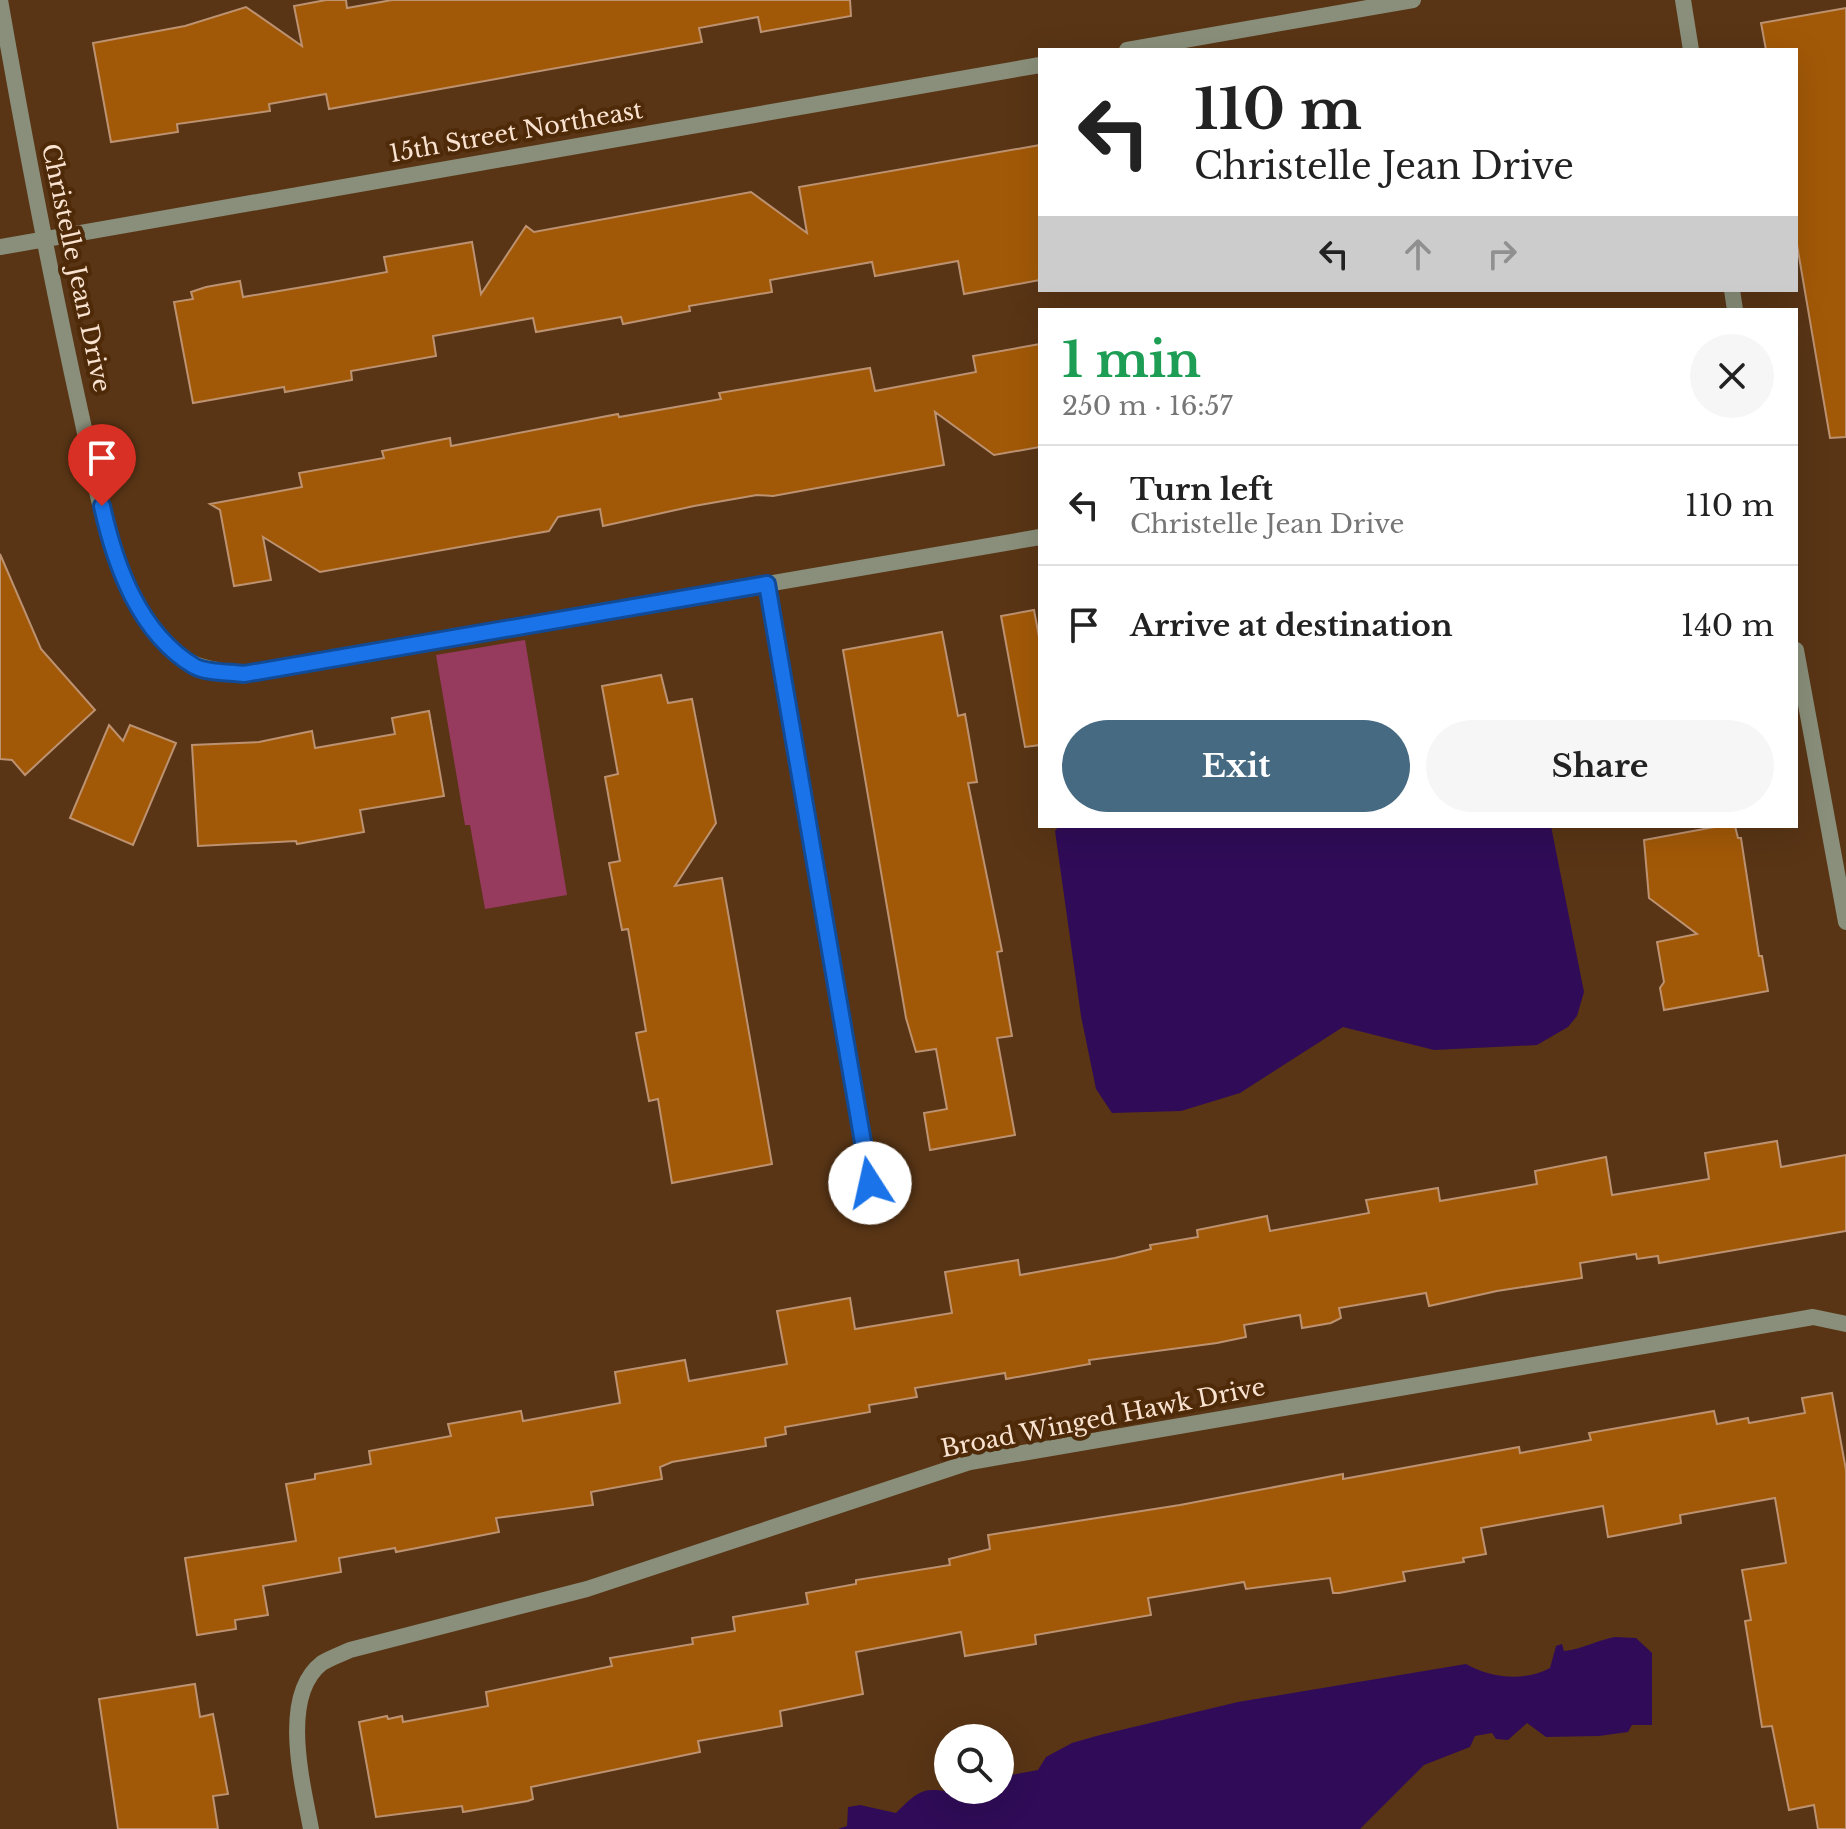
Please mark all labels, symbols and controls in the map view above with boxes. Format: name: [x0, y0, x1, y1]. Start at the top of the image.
text: 110 m: [1194, 75, 1362, 144]
icon: left: [1062, 80, 1166, 184]
street label: 15th Street Northeast: [387, 95, 645, 168]
street label: Christelle Jean Drive: [36, 141, 117, 395]
text: Christelle Jean Drive: [1194, 144, 1574, 189]
icon: left: [1312, 232, 1356, 276]
icon: ahead: [1396, 232, 1440, 276]
icon: right: [1480, 232, 1524, 276]
text: 1 min: [1062, 330, 1201, 390]
button: close: [1690, 334, 1774, 418]
text: 250 m · 16:57: [1062, 390, 1233, 422]
pin: [68, 424, 136, 506]
icon: arrive: [80, 436, 124, 480]
text: Turn left: [1130, 471, 1273, 508]
icon: left: [1062, 483, 1106, 527]
text: 110 m: [1685, 487, 1774, 524]
text: Christelle Jean Drive: [1130, 508, 1404, 540]
icon: arrive: [1062, 603, 1106, 647]
text: Arrive at destination: [1130, 607, 1453, 644]
text: 140 m: [1681, 607, 1774, 644]
button: Exit: [1062, 720, 1410, 812]
button: Share: [1426, 720, 1774, 812]
position arrow: [828, 1141, 912, 1225]
street label: Broad Winged Hawk Drive: [938, 1372, 1268, 1463]
map controls: [934, 1724, 1014, 1804]
button: search: [934, 1724, 1014, 1804]

